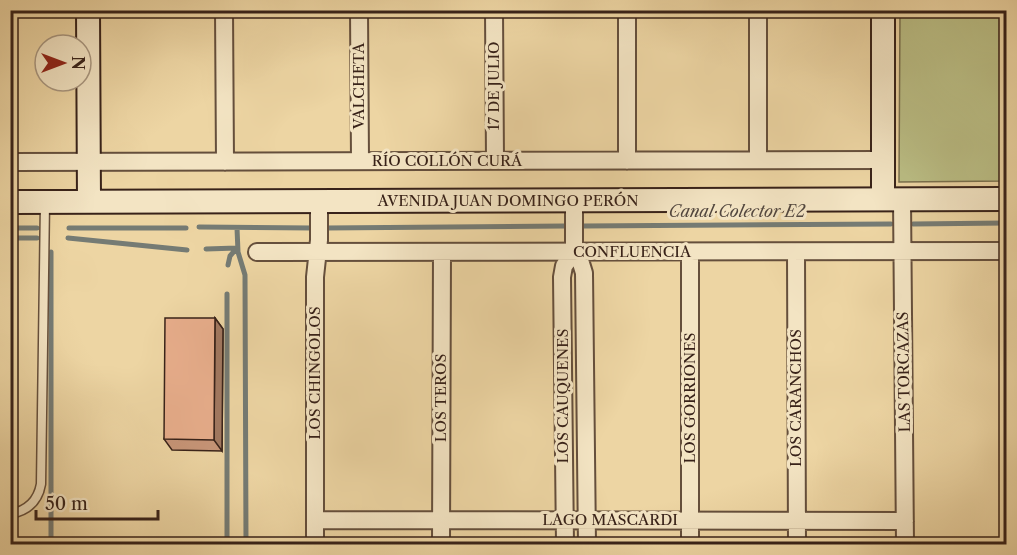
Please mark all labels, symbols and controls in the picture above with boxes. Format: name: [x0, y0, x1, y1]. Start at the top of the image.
north arrow: [33, 33, 93, 93]
street label: VALCHETA: [349, 42, 368, 130]
street label: 17 DE JULIO: [484, 42, 503, 130]
text: N: [68, 56, 88, 70]
street label: RÍO COLLÓN CURÁ: [372, 151, 523, 170]
street label: AVENIDA JUAN DOMINGO PERÓN: [376, 191, 639, 210]
water label: Canal Colector E2: [669, 201, 806, 221]
street label: CONFLUENCIA: [573, 242, 692, 261]
street label: LOS CHINGOLOS: [305, 306, 324, 440]
street label: LAS TORCAZAS: [893, 311, 914, 433]
street label: LOS CAUQUENES: [553, 329, 572, 463]
street label: LOS CARANCHOS: [786, 329, 805, 467]
street label: LOS GORRIONES: [680, 332, 699, 464]
street label: LOS TEROS: [431, 354, 450, 442]
scale bar: [36, 483, 158, 521]
text: 50 m: [45, 493, 88, 515]
street label: LAGO MASCARDI: [542, 510, 678, 529]

